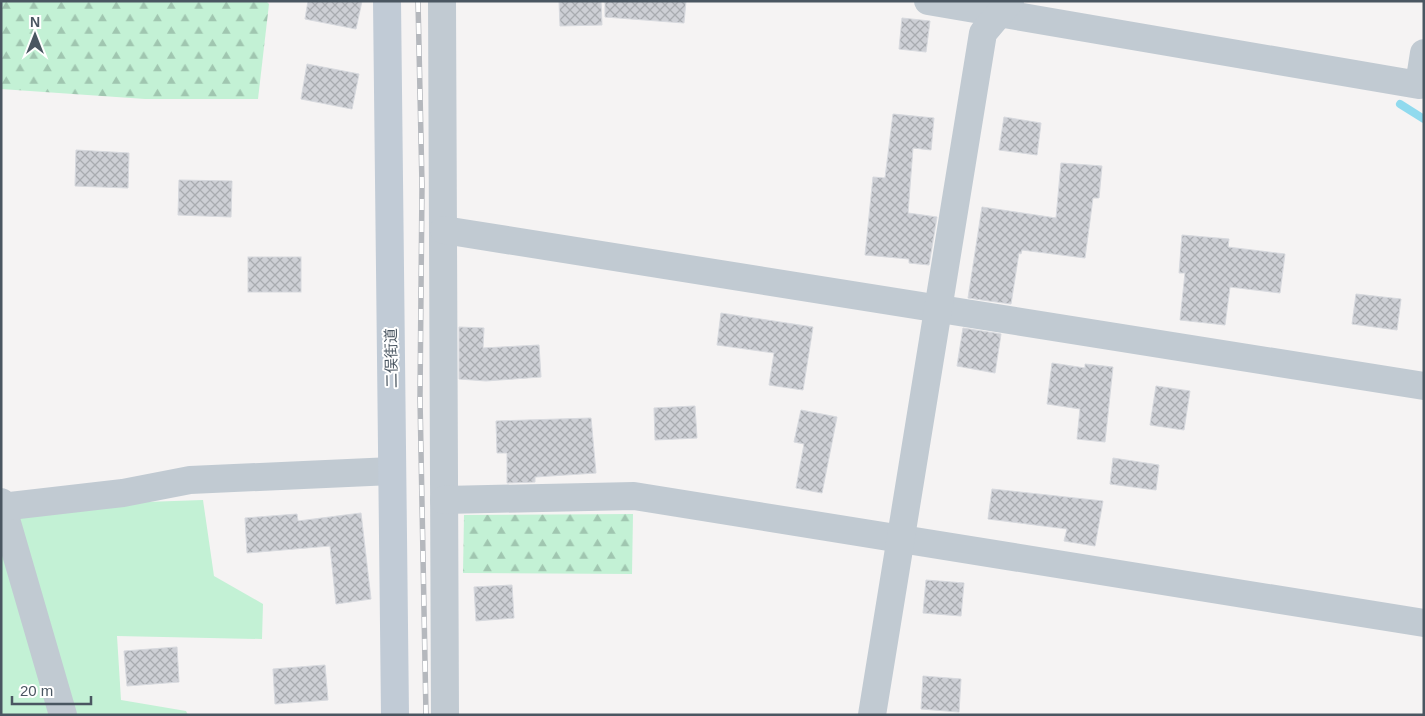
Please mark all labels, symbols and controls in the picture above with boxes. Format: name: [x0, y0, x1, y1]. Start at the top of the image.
north arrow: [10, 10, 60, 60]
text: N: [30, 14, 40, 30]
street label: 二俣街道: [382, 328, 400, 388]
scale bar: [12, 674, 91, 706]
text: 20 m: [20, 682, 53, 699]

